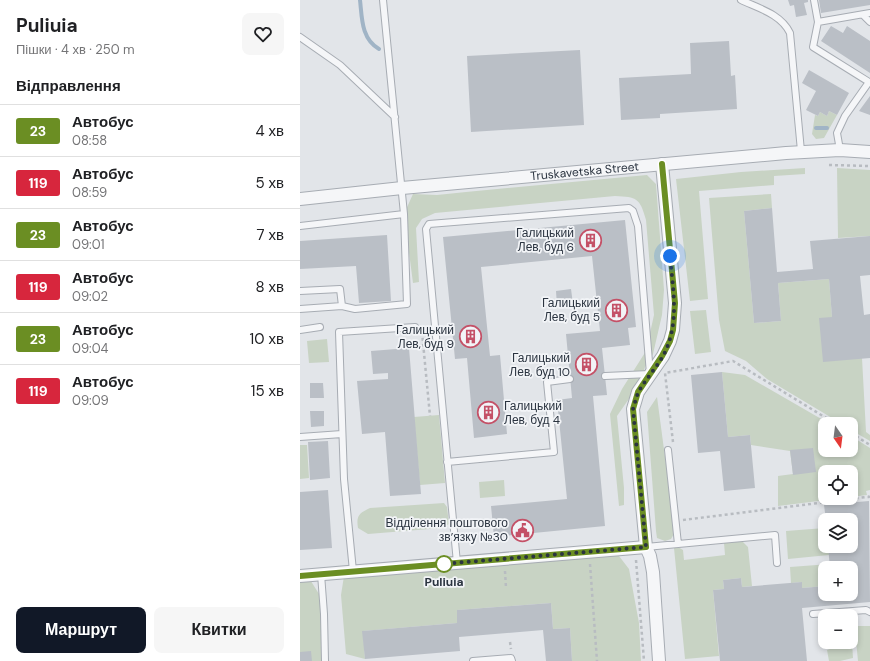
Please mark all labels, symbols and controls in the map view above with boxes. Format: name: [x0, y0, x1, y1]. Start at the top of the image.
text: Puliuia: [16, 13, 78, 38]
button: heart: [242, 13, 284, 55]
text: Пішки · 4 хв · 250 m: [16, 41, 135, 58]
text: Відправлення: [16, 76, 121, 96]
text: Автобус: [72, 112, 134, 132]
text: 4 хв: [255, 121, 284, 141]
text: 23: [30, 122, 46, 140]
text: 08:58: [72, 132, 107, 149]
street label: Truskavetska Street: [530, 158, 640, 184]
text: Автобус: [72, 164, 134, 184]
text: 5 хв: [255, 173, 284, 193]
text: 119: [28, 174, 48, 192]
text: 08:59: [72, 184, 107, 201]
text: Автобус: [72, 216, 134, 236]
text: 7 хв: [257, 225, 284, 245]
place label: Галицький Лев, буд 6: [516, 225, 574, 255]
text: 23: [30, 226, 46, 244]
building icon: Галицький Лев, буд 6: [577, 227, 603, 253]
text: 09:01: [72, 236, 105, 253]
your location: [660, 246, 680, 266]
text: Автобус: [72, 268, 134, 288]
text: 8 хв: [255, 277, 284, 297]
text: 119: [28, 278, 48, 296]
text: 09:02: [72, 288, 108, 305]
place label: Галицький Лев, буд 5: [542, 295, 600, 325]
building icon: Галицький Лев, буд 5: [603, 297, 629, 323]
text: Автобус: [72, 320, 134, 340]
place label: Галицький Лев, буд 9: [396, 322, 454, 352]
building icon: Галицький Лев, буд 9: [457, 324, 483, 350]
text: 10 хв: [250, 329, 284, 349]
text: 23: [30, 330, 46, 348]
text: 09:04: [72, 340, 108, 357]
place label: Галицький Лев, буд 10: [509, 350, 570, 380]
building icon: Галицький Лев, буд 10: [573, 352, 599, 378]
text: Автобус: [72, 372, 134, 392]
text: 15 хв: [251, 381, 284, 401]
text: 119: [28, 382, 48, 400]
text: 09:09: [72, 392, 109, 409]
place label: Галицький Лев, буд 4: [504, 398, 562, 428]
building icon: Галицький Лев, буд 4: [476, 400, 502, 426]
north arrow: [818, 417, 858, 457]
map controls: [818, 417, 858, 649]
button: locate: [818, 465, 858, 505]
button: layers: [818, 513, 858, 553]
place label: Відділення поштового зв’язку №30: [386, 515, 508, 545]
public building icon: Відділення поштового зв’язку №30: [510, 517, 536, 543]
marker: Puliuia: [435, 555, 453, 573]
button: +: [818, 561, 858, 601]
place label: Puliuia: [425, 574, 463, 590]
button: Маршрут: [16, 607, 146, 653]
button: Квитки: [154, 607, 284, 653]
button: −: [818, 609, 858, 649]

